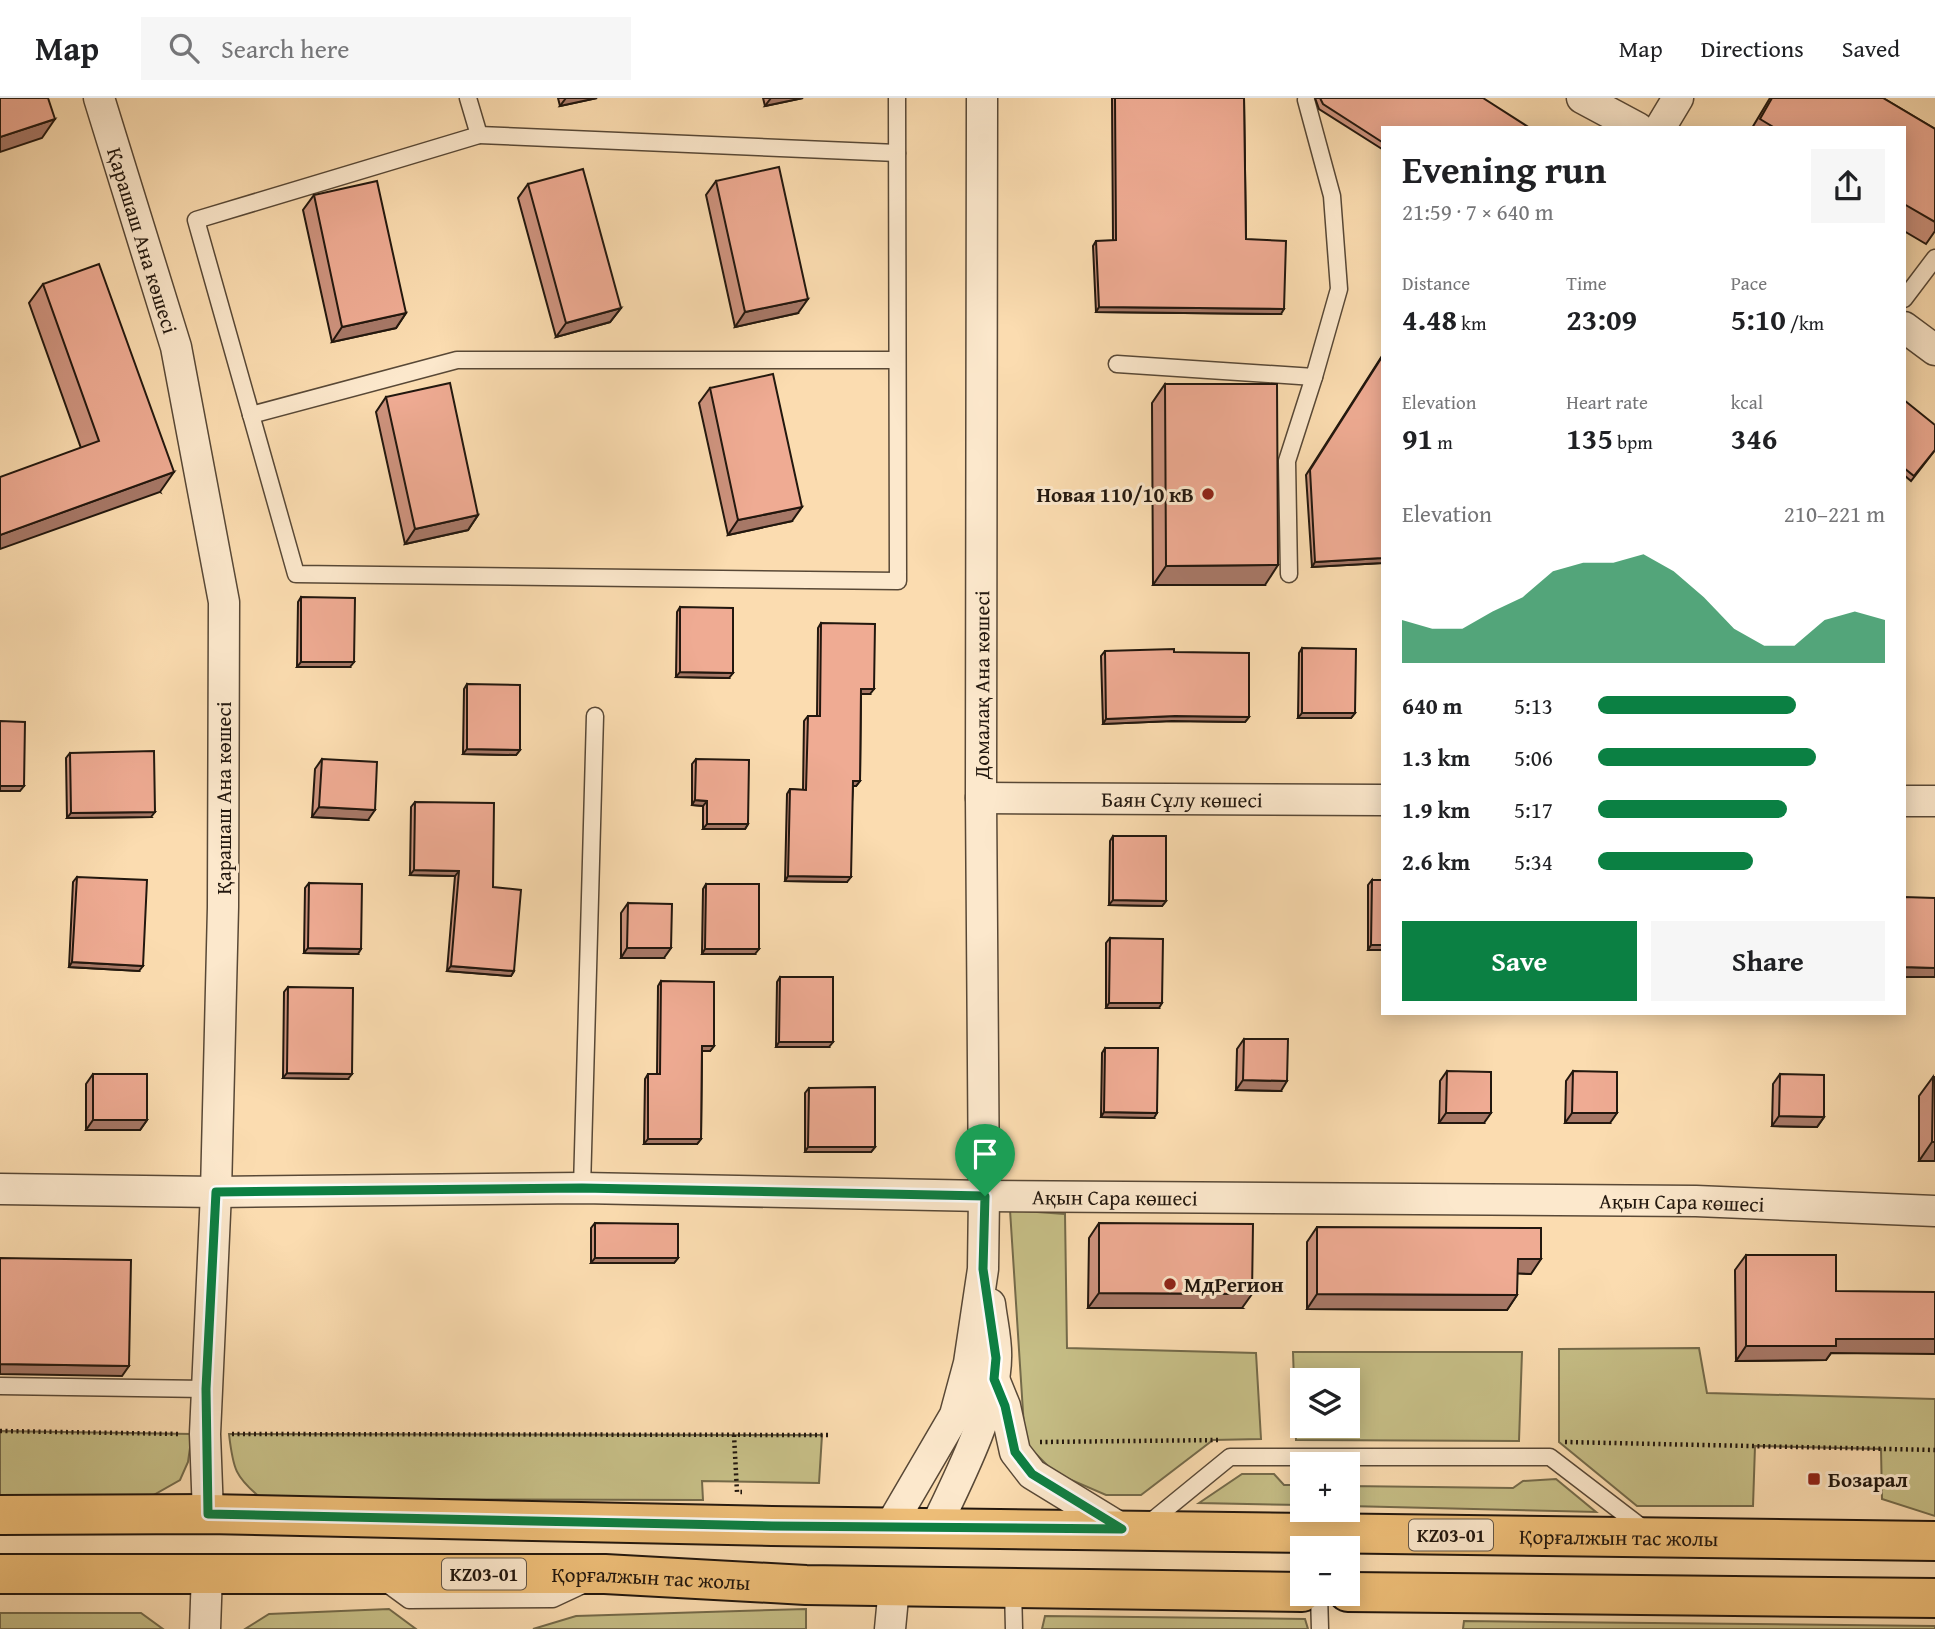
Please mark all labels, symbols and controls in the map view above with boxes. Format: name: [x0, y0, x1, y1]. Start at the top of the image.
search box: [141, 17, 631, 80]
text: Map: [35, 24, 99, 72]
icon: search: [165, 29, 203, 67]
text: Search here: [221, 29, 349, 68]
text: Map: [1619, 31, 1663, 66]
text: Directions: [1701, 31, 1804, 66]
text: Saved: [1842, 31, 1900, 66]
text: Evening run: [1402, 141, 1606, 197]
street label: Қарашаш Ана көшесі: [100, 143, 186, 337]
button: share: [1811, 149, 1885, 223]
text: 21:59 · 7 × 640 m: [1402, 195, 1554, 228]
text: Distance: [1402, 269, 1470, 297]
text: Time: [1566, 269, 1607, 297]
text: Pace: [1731, 269, 1767, 297]
text: 4.48: [1402, 297, 1457, 341]
text: 23:09: [1566, 297, 1637, 341]
text: 5:10: [1731, 297, 1786, 341]
text: km: [1457, 309, 1486, 337]
text: /km: [1786, 309, 1824, 337]
text: Elevation: [1402, 388, 1476, 416]
text: Heart rate: [1566, 388, 1648, 416]
text: kcal: [1731, 388, 1763, 416]
text: 91: [1402, 416, 1433, 460]
text: 135: [1566, 416, 1613, 460]
text: 346: [1731, 416, 1777, 460]
text: m: [1433, 428, 1453, 456]
text: bpm: [1613, 428, 1653, 456]
place label: Новая 110/10 кВ: [1036, 479, 1194, 510]
marker: Новая 110/10 кВ: [1200, 486, 1216, 502]
text: Elevation: [1402, 497, 1492, 530]
text: 210–221 m: [1784, 497, 1885, 530]
street label: Домалақ Ана көшесі: [966, 590, 997, 780]
text: 640 m: [1402, 689, 1463, 722]
text: 5:13: [1514, 689, 1553, 722]
street label: Қарашаш Ана көшесі: [208, 701, 239, 895]
text: 1.3 km: [1402, 741, 1470, 774]
text: 5:06: [1514, 741, 1553, 774]
street label: Баян Сұлу көшесі: [1101, 783, 1263, 815]
text: 1.9 km: [1402, 793, 1470, 826]
text: 5:17: [1514, 793, 1553, 826]
text: 2.6 km: [1402, 845, 1470, 878]
text: 5:34: [1514, 845, 1553, 878]
button: Save: [1402, 921, 1637, 1001]
button: Share: [1651, 921, 1885, 1001]
pin: [955, 1124, 1015, 1196]
icon: arrive: [966, 1135, 1004, 1173]
street label: Ақын Сара көшесі: [1032, 1181, 1198, 1213]
street label: Ақын Сара көшесі: [1599, 1185, 1765, 1219]
place label: МдРегион: [1184, 1269, 1284, 1300]
marker: МдРегион: [1162, 1276, 1178, 1292]
map controls: [1290, 1368, 1360, 1606]
button: layers: [1290, 1368, 1360, 1438]
button: +: [1290, 1452, 1360, 1522]
place label: Бозарал: [1828, 1464, 1908, 1495]
marker: Бозарал: [1806, 1471, 1822, 1487]
road number: KZ03-01: [1409, 1520, 1493, 1550]
street label: Қорғалжын тас жолы: [1519, 1520, 1719, 1554]
button: −: [1290, 1536, 1360, 1606]
road number: KZ03-01: [442, 1558, 526, 1590]
street label: Қорғалжын тас жолы: [551, 1559, 752, 1597]

